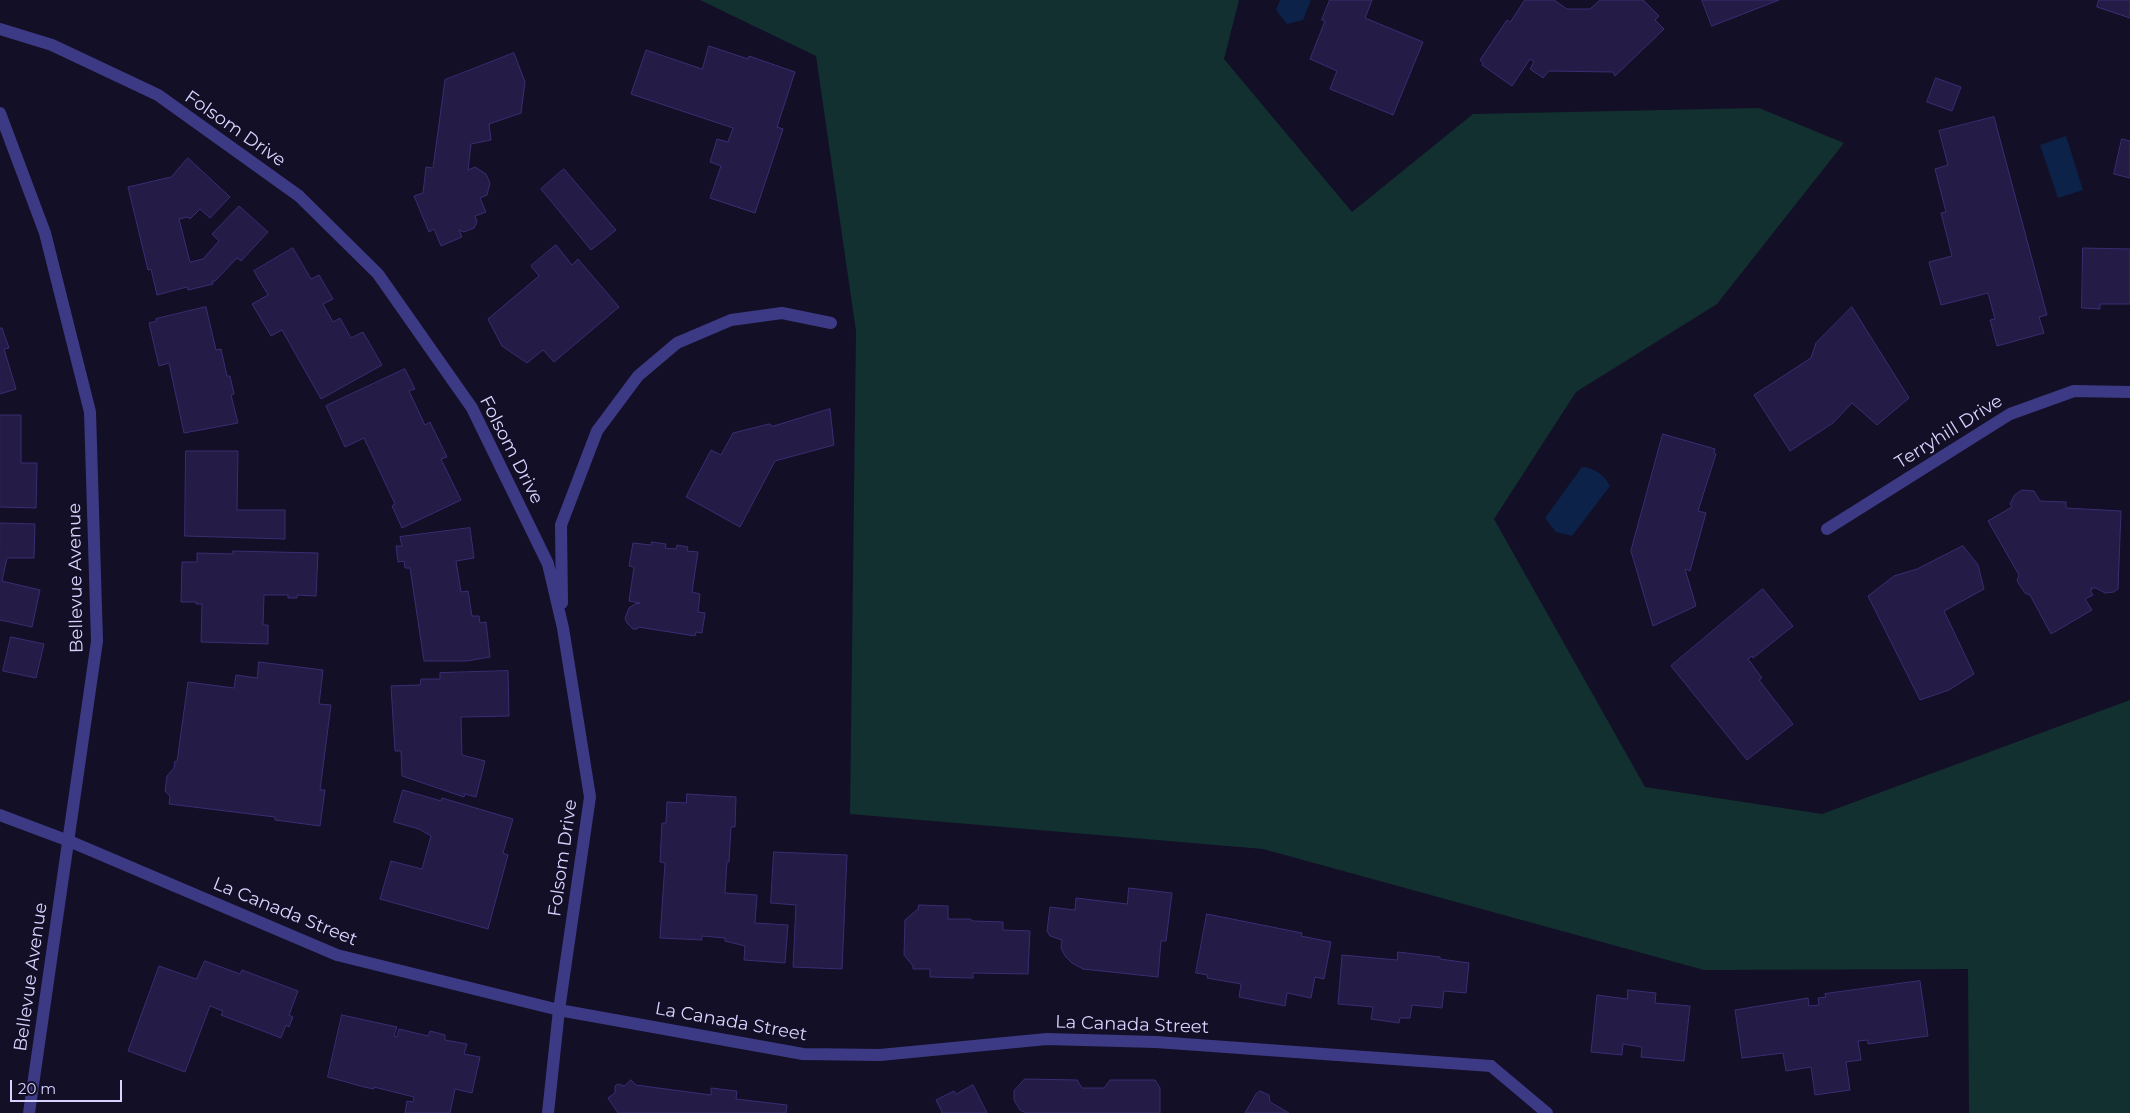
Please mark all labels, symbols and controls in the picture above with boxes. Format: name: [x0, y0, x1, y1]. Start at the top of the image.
street label: Folsom Drive: [180, 86, 290, 172]
street label: Terryhill Drive: [1891, 390, 2007, 474]
street label: Folsom Drive: [475, 392, 547, 508]
street label: Bellevue Avenue: [64, 503, 88, 653]
street label: Folsom Drive: [544, 798, 582, 918]
street label: La Canada Street: [210, 873, 360, 951]
street label: Bellevue Avenue: [10, 901, 52, 1053]
street label: La Canada Street: [653, 998, 809, 1046]
street label: La Canada Street: [1055, 1012, 1209, 1038]
scale bar: [12, 1070, 125, 1102]
text: 20 m: [18, 1079, 56, 1098]

